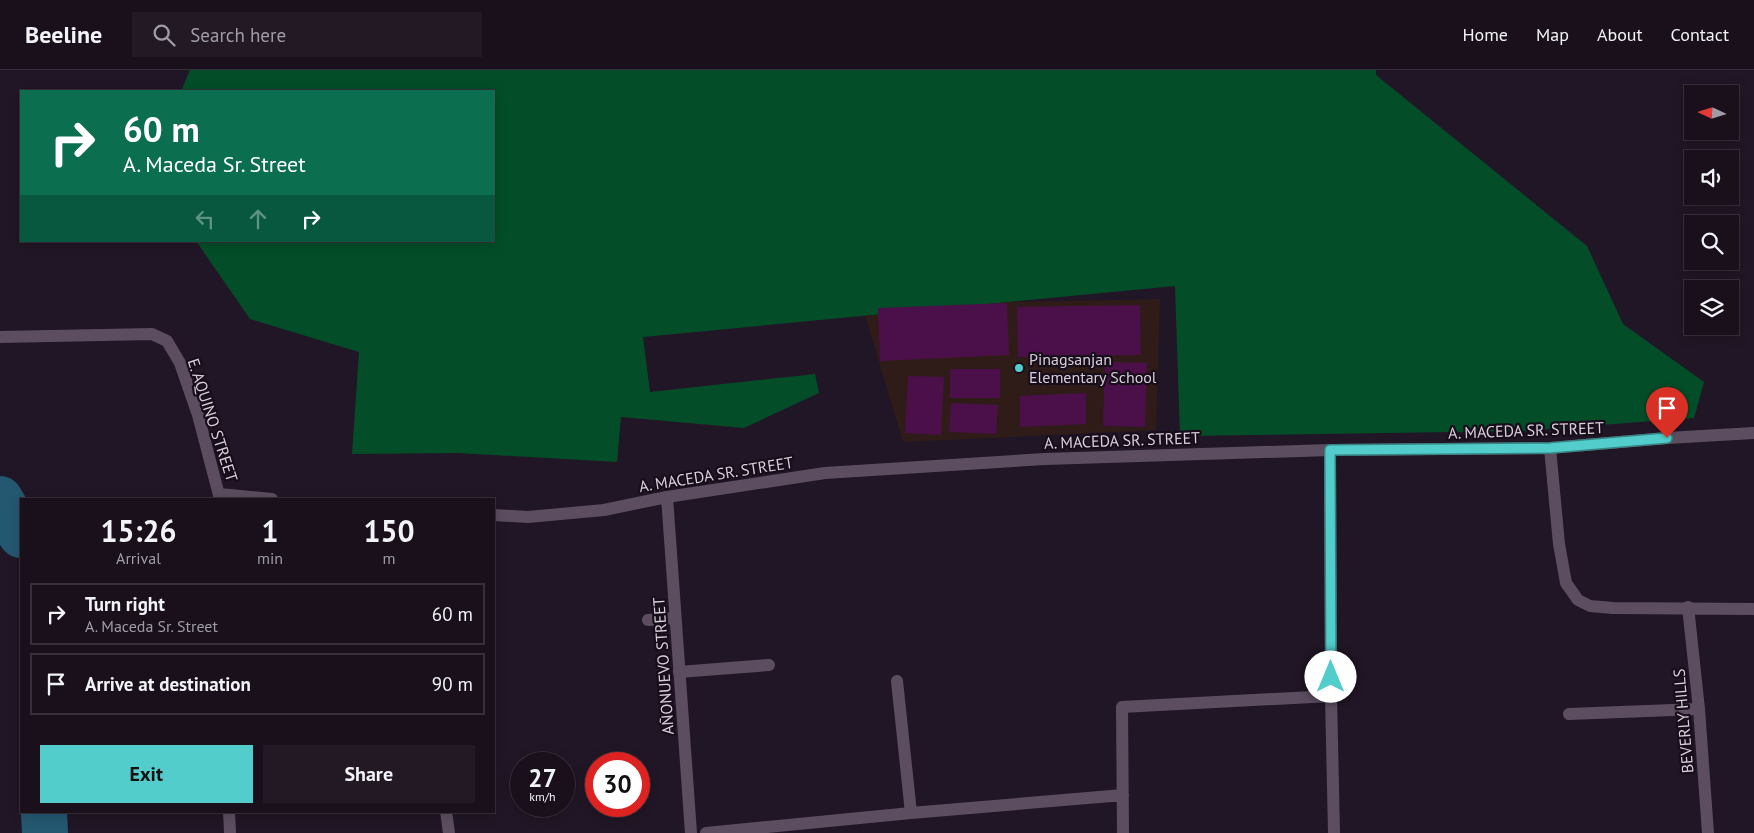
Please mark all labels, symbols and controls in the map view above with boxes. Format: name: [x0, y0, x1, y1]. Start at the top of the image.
search box: [132, 12, 482, 57]
text: Beeline: [25, 19, 102, 50]
icon: search: [150, 21, 178, 49]
text: Search here: [190, 23, 286, 47]
text: Home: [1462, 23, 1508, 46]
text: Map: [1536, 23, 1569, 46]
text: About: [1597, 23, 1643, 46]
text: Contact: [1671, 23, 1729, 46]
north arrow: [1684, 85, 1739, 140]
map controls: [1684, 85, 1739, 335]
text: 60 m: [123, 106, 200, 152]
icon: right: [40, 110, 105, 175]
text: A. Maceda Sr. Street: [123, 150, 306, 178]
button: sound: [1684, 150, 1739, 205]
icon: left: [191, 205, 219, 233]
icon: ahead: [244, 205, 272, 233]
icon: right: [297, 205, 325, 233]
button: search: [1684, 215, 1739, 270]
button: layers: [1684, 280, 1739, 335]
place label: Pinagsanjan Elementary School: [1029, 349, 1157, 387]
street label: E. AQUINO STREET: [184, 356, 242, 484]
marker: Pinagsanjan Elementary School: [1013, 362, 1025, 374]
pin: [1646, 387, 1688, 438]
icon: arrive: [1653, 394, 1681, 422]
street label: A. MACEDA SR. STREET: [1448, 417, 1604, 443]
street label: A. MACEDA SR. STREET: [1044, 427, 1200, 453]
street label: A. MACEDA SR. STREET: [637, 452, 795, 496]
text: 15:26: [100, 511, 177, 550]
text: 1: [262, 511, 279, 550]
text: 150: [363, 511, 415, 550]
text: Arrival: [116, 548, 161, 568]
text: min: [257, 548, 283, 568]
text: m: [383, 548, 396, 568]
text: Turn right: [85, 592, 165, 616]
street label: AÑONUEVO STREET: [648, 597, 678, 735]
icon: right: [42, 600, 70, 628]
text: 60 m: [432, 602, 473, 626]
text: A. Maceda Sr. Street: [85, 616, 218, 636]
position arrow: [1304, 650, 1356, 702]
street label: BEVERLY HILLS: [1668, 668, 1698, 774]
icon: arrive: [42, 670, 70, 698]
text: Arrive at destination: [85, 672, 251, 696]
text: 90 m: [432, 672, 473, 696]
button: Exit: [40, 745, 253, 803]
button: Share: [263, 745, 475, 803]
speed limit sign: 30: [585, 752, 650, 817]
text: 27: [528, 762, 557, 794]
text: km/h: [529, 789, 556, 804]

